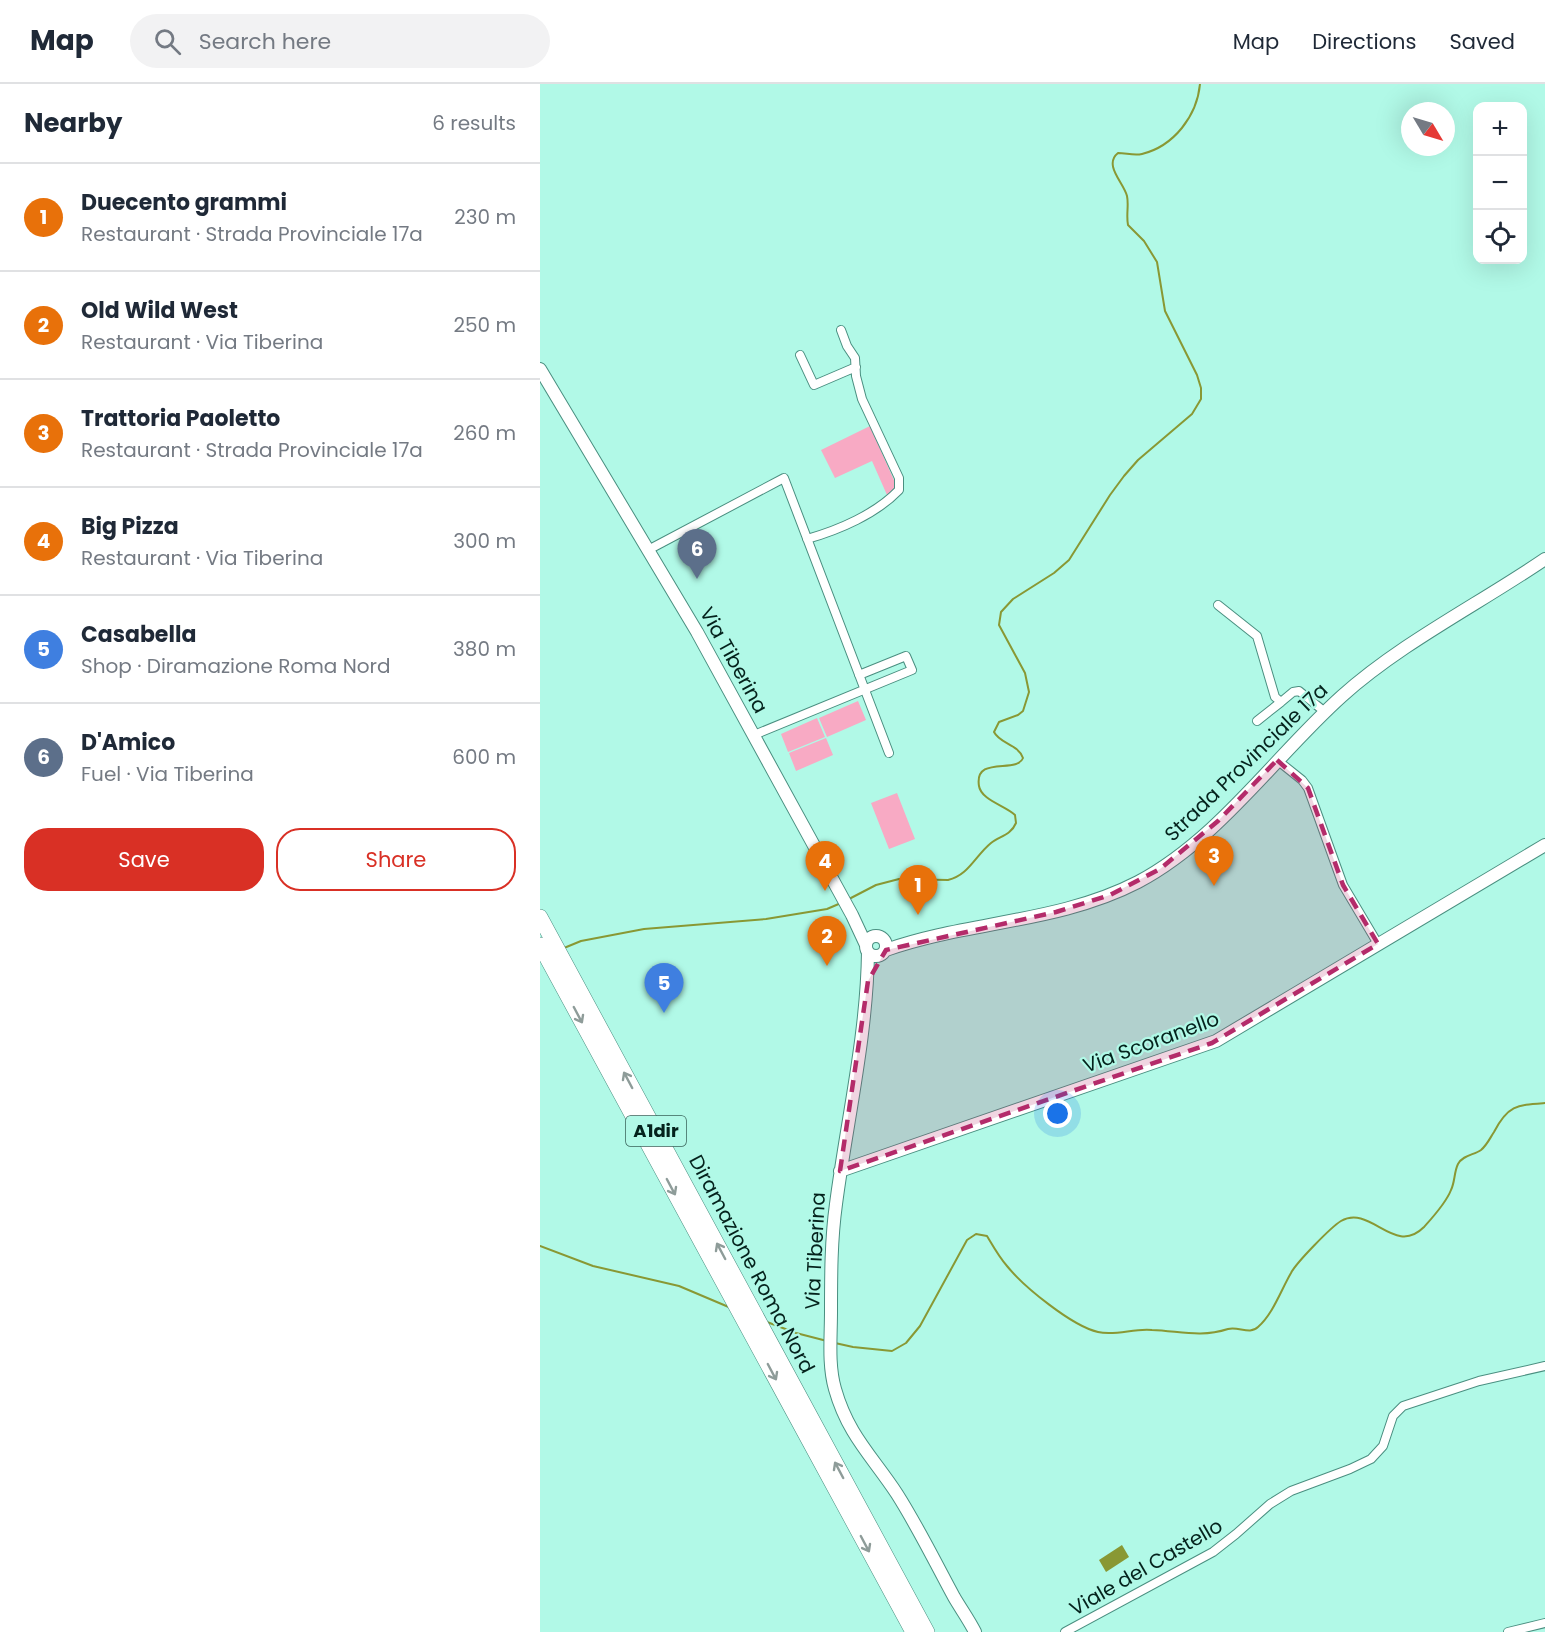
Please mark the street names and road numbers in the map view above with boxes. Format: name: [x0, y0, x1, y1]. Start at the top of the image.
street label: Via Tiberina: [693, 602, 775, 718]
street label: Strada Provinciale 17a: [1158, 676, 1334, 848]
street label: Via Scoranello: [1079, 1004, 1223, 1080]
road number: A1dir: [626, 1116, 686, 1146]
street label: Diramazione Roma Nord: [682, 1150, 822, 1378]
street label: Via Tiberina: [798, 1192, 832, 1310]
street label: Viale del Castello: [1064, 1512, 1228, 1622]

